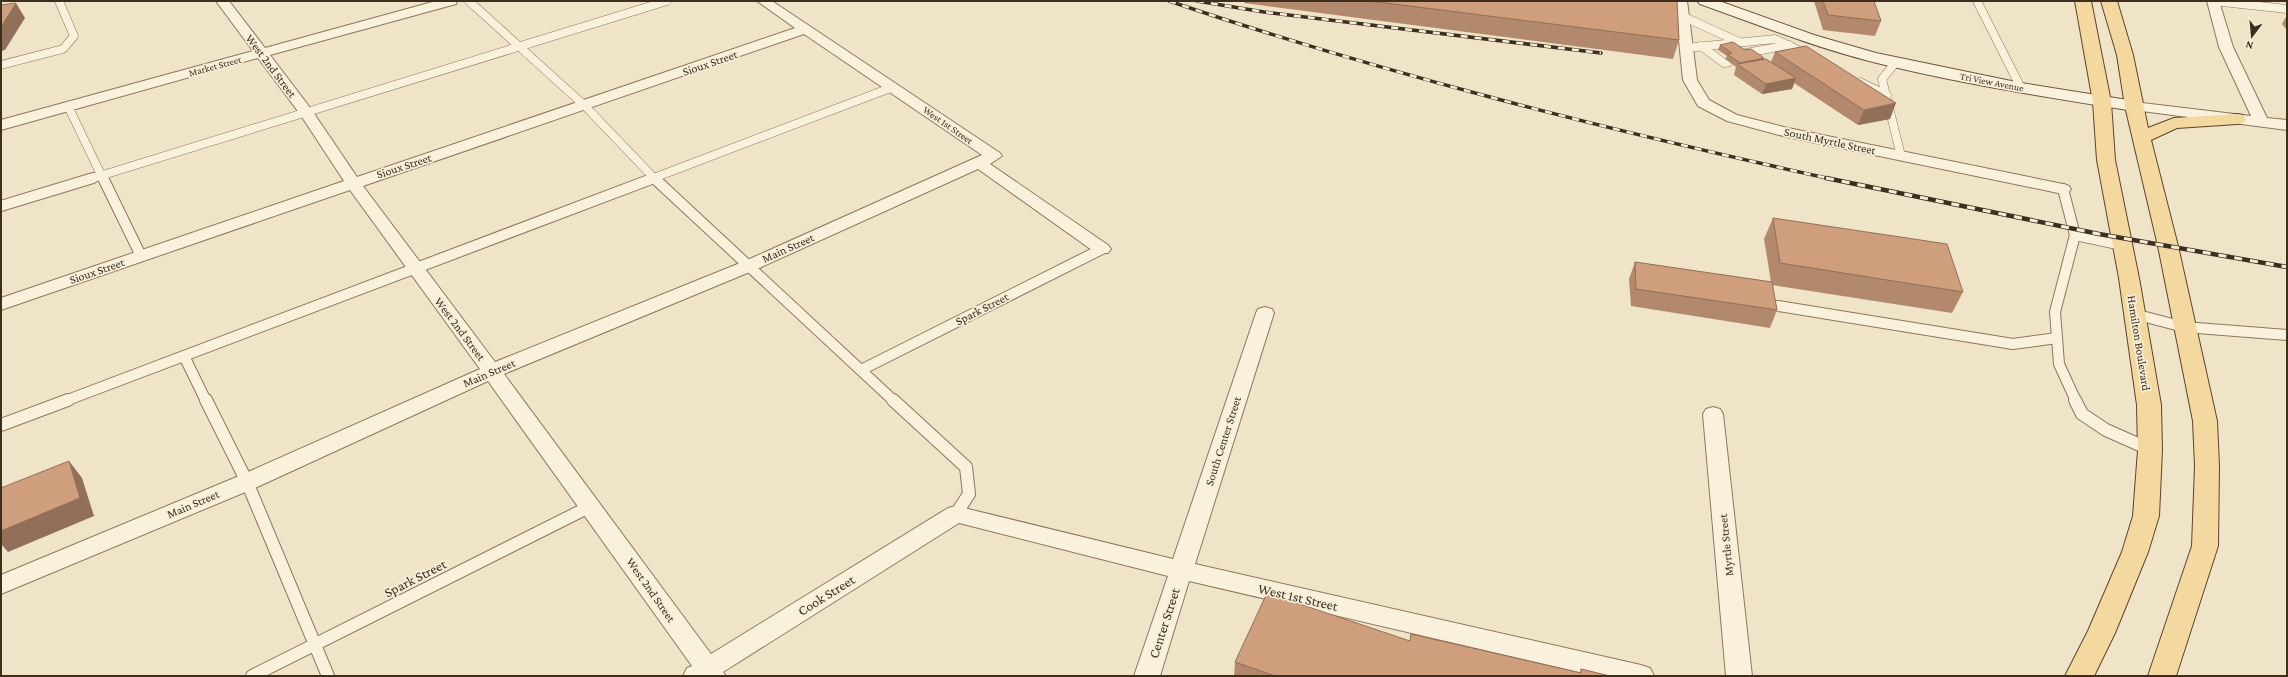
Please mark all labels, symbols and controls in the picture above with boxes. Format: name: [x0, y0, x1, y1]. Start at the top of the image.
north arrow: [2232, 16, 2272, 56]
street label: West 2nd Street: [243, 32, 300, 101]
text: N: [2244, 39, 2255, 52]
street label: Sioux Street: [681, 47, 740, 79]
street label: Market Street: [187, 54, 243, 78]
street label: Tri View Avenue: [1959, 70, 2025, 94]
street label: West 1st Street: [921, 104, 976, 147]
street label: South Myrtle Street: [1783, 124, 1878, 158]
street label: Sioux Street: [375, 150, 434, 181]
street label: Main Street: [760, 230, 817, 266]
street label: Sioux Street: [68, 255, 127, 287]
street label: Spark Street: [953, 289, 1012, 328]
street label: Hamilton Boulevard: [2125, 294, 2154, 392]
street label: West 2nd Street: [432, 295, 489, 364]
street label: Main Street: [461, 355, 518, 390]
street label: South Center Street: [1202, 394, 1244, 487]
street label: Main Street: [165, 486, 222, 521]
street label: Myrtle Street: [1716, 512, 1736, 577]
street label: Spark Street: [381, 555, 449, 600]
street label: West 2nd Street: [624, 555, 679, 626]
street label: Cook Street: [795, 571, 858, 619]
street label: West 1st Street: [1257, 580, 1340, 614]
street label: Center Street: [1145, 585, 1183, 660]

